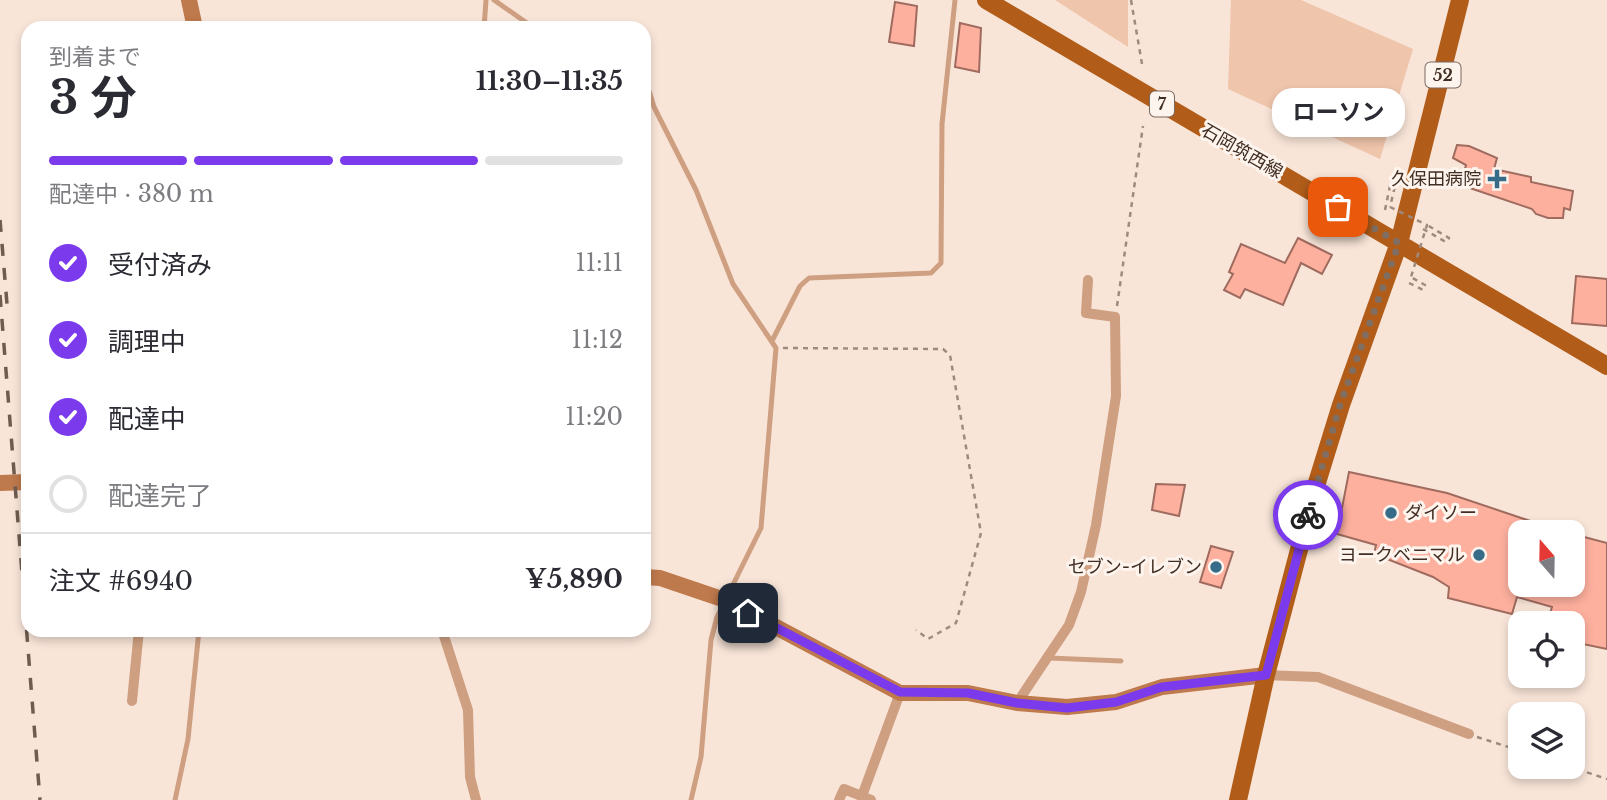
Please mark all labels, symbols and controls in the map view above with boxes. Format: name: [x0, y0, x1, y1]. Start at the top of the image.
text: 到着まで: [49, 43, 141, 71]
road number: 52: [1426, 62, 1460, 88]
text: 11:30–11:35: [476, 65, 623, 97]
text: 3 分: [49, 69, 137, 126]
callout: ローソン: [1272, 88, 1404, 137]
road number: 7: [1150, 92, 1174, 116]
text: ローソン: [1293, 98, 1385, 126]
street label: 石岡筑西線: [1198, 119, 1286, 183]
place label: 久保田病院: [1391, 168, 1481, 190]
marker: 久保田病院: [1487, 169, 1507, 189]
pin: [1308, 177, 1368, 237]
text: 配達中 · 380 m: [49, 180, 214, 208]
icon: bag: [1319, 188, 1357, 226]
icon: check: [49, 244, 87, 282]
text: 受付済み: [108, 249, 212, 281]
text: 11:11: [575, 249, 623, 277]
icon: check: [49, 321, 87, 359]
text: 調理中: [108, 326, 186, 358]
text: 11:12: [572, 326, 623, 354]
icon: check: [49, 398, 87, 436]
text: 配達中: [108, 403, 186, 435]
text: 11:20: [565, 403, 623, 431]
text: 配達完了: [108, 480, 212, 512]
courier: [1273, 480, 1343, 550]
icon: bike: [1289, 496, 1327, 534]
place label: ダイソー: [1405, 502, 1477, 524]
marker: ダイソー: [1383, 505, 1399, 521]
north arrow: [1508, 520, 1586, 597]
map controls: [1508, 520, 1585, 779]
place label: ヨークベニマル: [1339, 544, 1465, 566]
marker: ヨークベニマル: [1471, 547, 1487, 563]
place label: セブン-イレブン: [1068, 556, 1202, 578]
marker: セブン-イレブン: [1208, 559, 1224, 575]
text: ¥5,890: [525, 563, 623, 595]
text: 注文 #6940: [49, 565, 193, 597]
pin: [718, 583, 778, 643]
icon: home: [729, 594, 767, 632]
button: locate: [1508, 611, 1585, 688]
button: layers: [1508, 702, 1585, 779]

